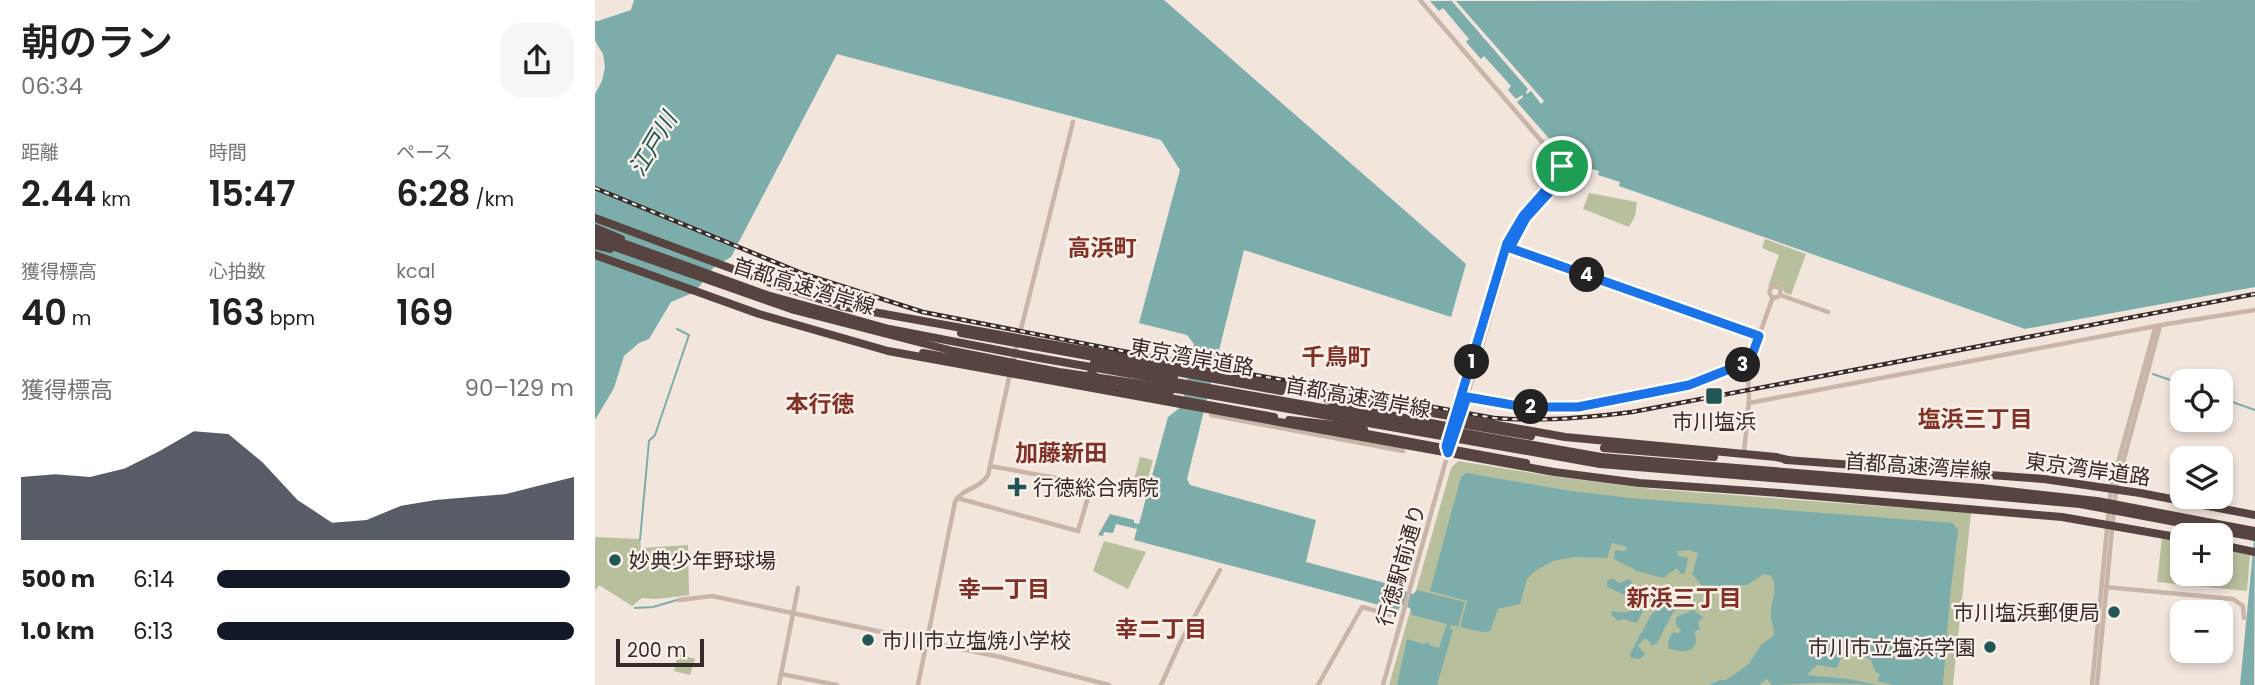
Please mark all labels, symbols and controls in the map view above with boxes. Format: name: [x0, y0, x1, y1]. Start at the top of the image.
text: 朝のラン: [21, 16, 173, 69]
button: share: [500, 23, 574, 97]
text: 06:34: [21, 70, 83, 102]
water label: 江戸川: [622, 104, 686, 182]
pin: [1532, 136, 1592, 196]
text: 距離: [21, 139, 59, 166]
text: 時間: [209, 139, 247, 166]
text: ペース: [396, 139, 452, 166]
icon: arrive: [1543, 147, 1581, 185]
text: 2.44: [21, 169, 96, 218]
text: 15:47: [209, 169, 295, 218]
text: 6:28: [396, 169, 471, 218]
text: km: [96, 186, 131, 213]
text: /km: [471, 186, 514, 213]
district label: 高浜町: [1068, 232, 1137, 264]
street label: 首都高速湾岸線: [729, 251, 879, 321]
text: 獲得標高: [21, 258, 97, 285]
text: 心拍数: [209, 258, 266, 285]
text: kcal: [396, 258, 435, 285]
pin: 4: [1569, 258, 1605, 292]
text: 4: [1580, 261, 1593, 288]
text: 40: [21, 288, 67, 337]
text: 163: [209, 288, 265, 337]
text: 169: [396, 288, 453, 337]
text: m: [67, 305, 91, 332]
text: bpm: [265, 305, 315, 332]
street label: 東京湾岸道路: [1127, 332, 1257, 382]
district label: 千鳥町: [1302, 341, 1371, 373]
pin: 1: [1455, 344, 1489, 380]
text: 1: [1468, 348, 1475, 375]
pin: 3: [1725, 348, 1761, 382]
text: 3: [1737, 351, 1748, 378]
map controls: [2170, 369, 2233, 663]
button: locate: [2170, 369, 2233, 432]
street label: 首都高速湾岸線: [1283, 370, 1433, 424]
text: 90–129 m: [465, 372, 574, 404]
text: 獲得標高: [21, 374, 113, 406]
marker: 市川塩浜: [1704, 386, 1724, 406]
district label: 本行徳: [786, 388, 855, 420]
pin: 2: [1513, 390, 1549, 424]
text: 2: [1525, 393, 1536, 420]
district label: 塩浜三丁目: [1918, 403, 2033, 435]
place label: 市川塩浜: [1672, 407, 1756, 436]
district label: 加藤新田: [1015, 437, 1107, 469]
street label: 首都高速湾岸線: [1844, 446, 1992, 486]
street label: 東京湾岸道路: [2024, 446, 2152, 492]
button: layers: [2170, 446, 2233, 509]
place label: 行徳総合病院: [1033, 473, 1159, 502]
marker: 行徳総合病院: [1007, 477, 1027, 497]
street label: 行徳駅前通り: [1370, 500, 1432, 630]
button: +: [2170, 523, 2233, 586]
place label: 妙典少年野球場: [629, 546, 776, 575]
marker: 妙典少年野球場: [607, 552, 623, 568]
text: 500 m: [21, 563, 95, 595]
text: 6:14: [133, 563, 174, 595]
district label: 幸一丁目: [958, 573, 1050, 605]
district label: 新浜三丁目: [1627, 582, 1742, 614]
place label: 市川塩浜郵便局: [1953, 598, 2100, 627]
button: −: [2170, 600, 2233, 663]
marker: 市川塩浜郵便局: [2106, 604, 2122, 620]
district label: 幸二丁目: [1115, 613, 1207, 645]
text: 1.0 km: [21, 615, 95, 647]
text: 6:13: [133, 615, 173, 647]
place label: 市川市立塩焼小学校: [882, 626, 1071, 655]
marker: 市川市立塩焼小学校: [860, 632, 876, 648]
place label: 市川市立塩浜学園: [1808, 633, 1976, 662]
scale bar: [616, 636, 703, 668]
text: 200 m: [627, 637, 686, 664]
marker: 市川市立塩浜学園: [1982, 639, 1998, 655]

